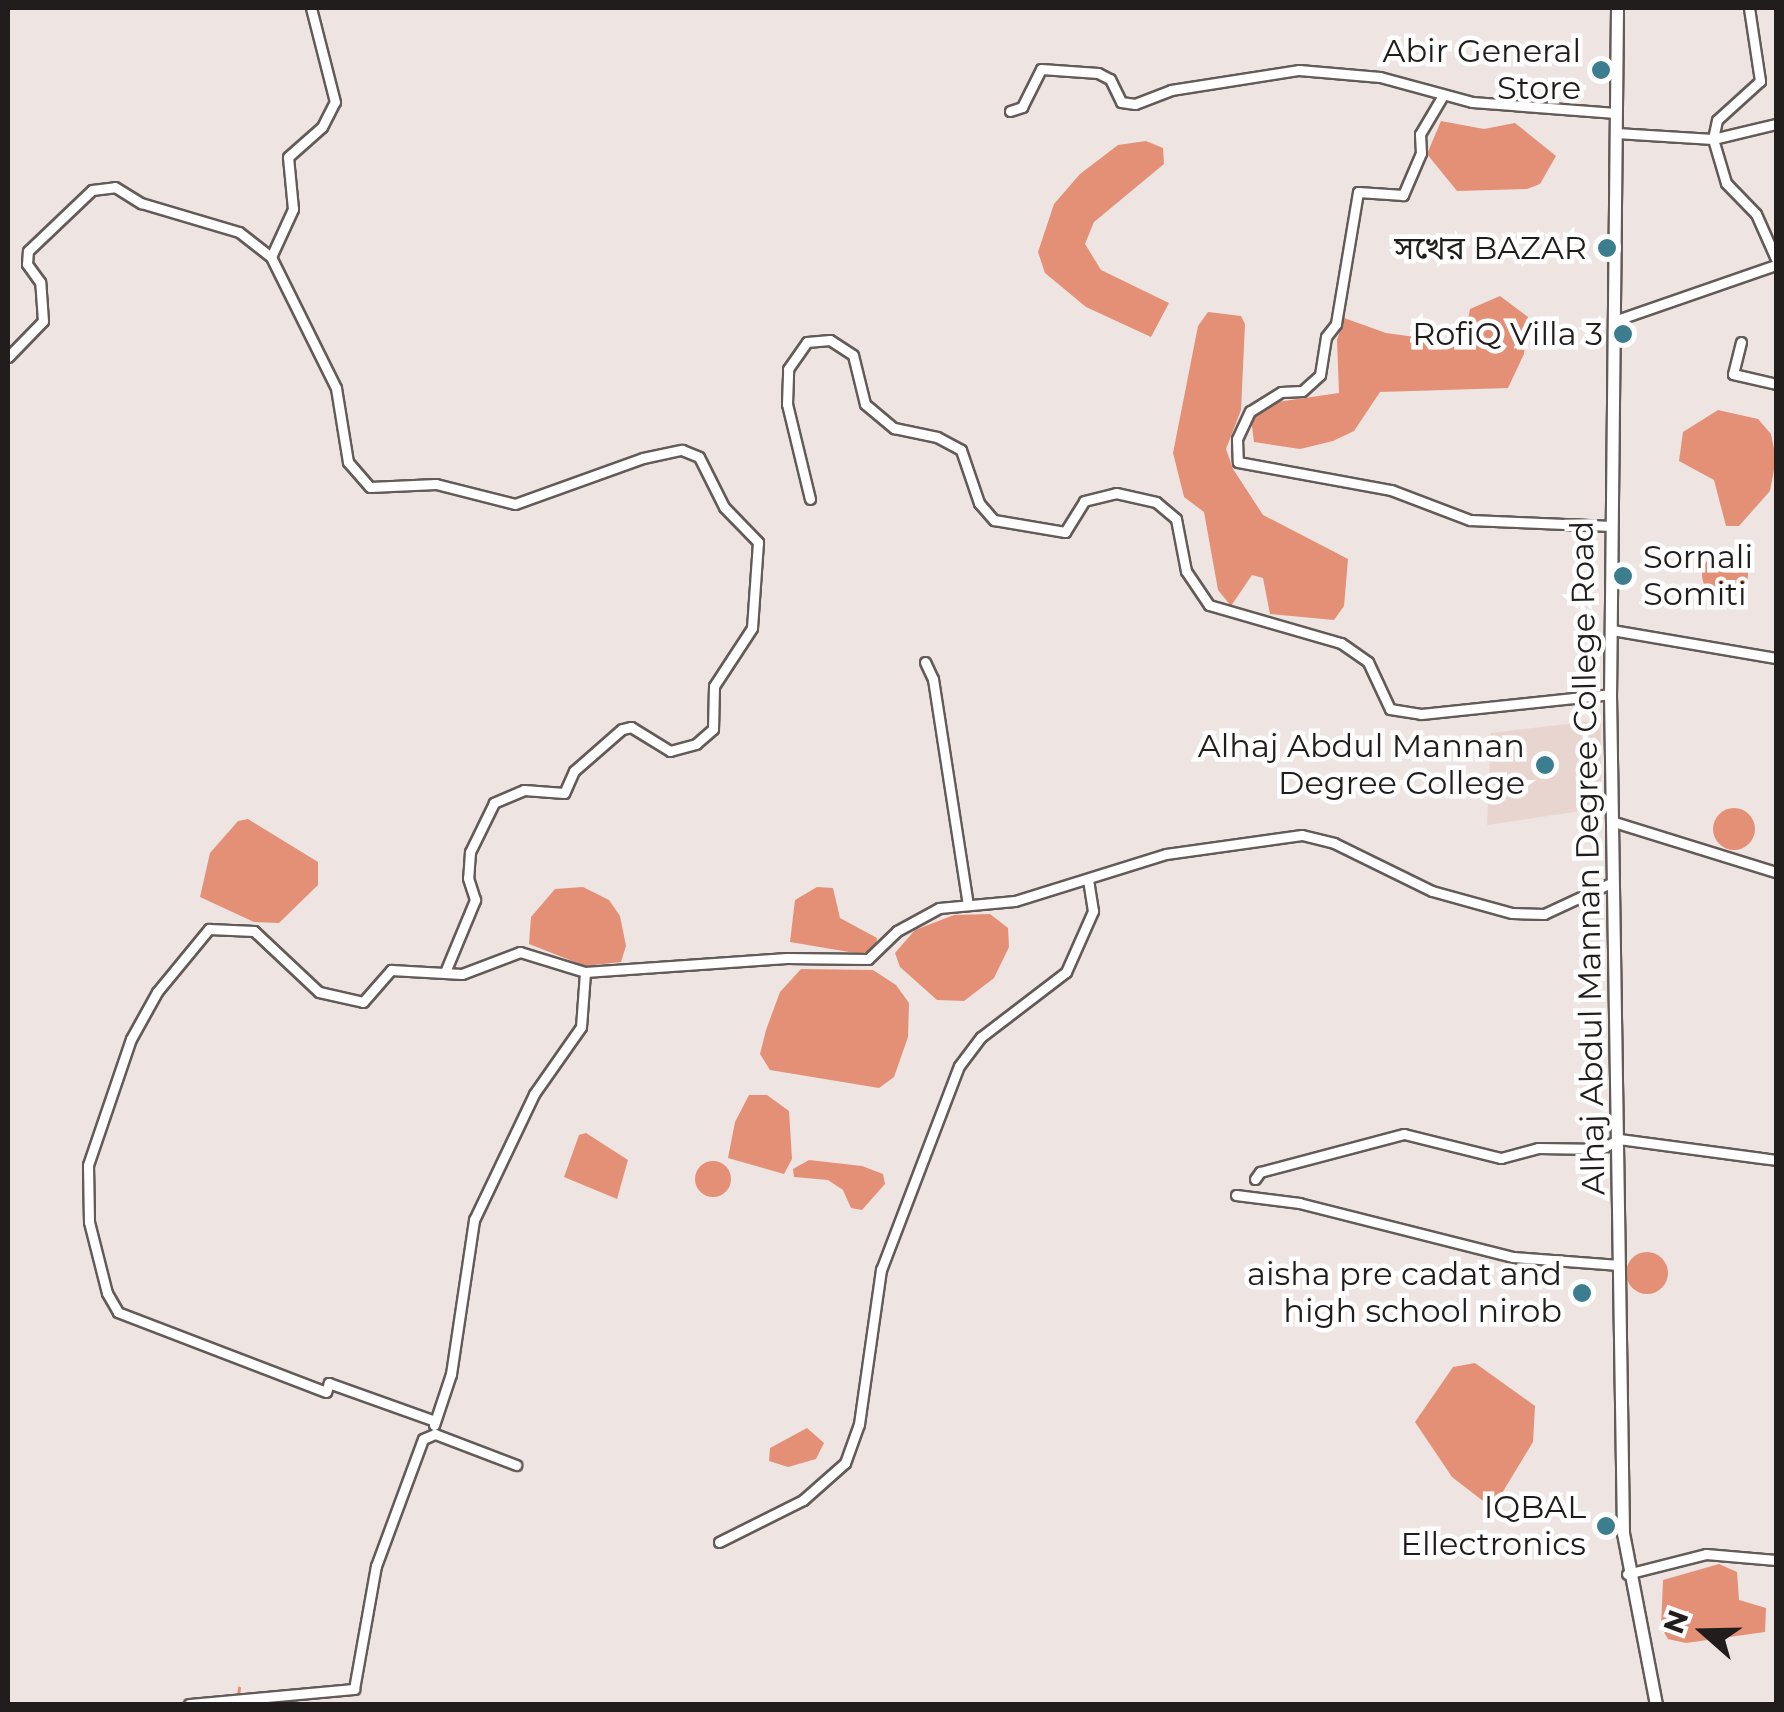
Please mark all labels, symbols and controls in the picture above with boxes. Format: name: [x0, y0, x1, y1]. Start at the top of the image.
place label: Abir General Store: [1382, 33, 1581, 108]
marker: Abir General Store: [1590, 59, 1612, 81]
place label: সখের BAZAR: [1394, 229, 1587, 267]
marker: সখের BAZAR: [1596, 237, 1618, 259]
place label: RofiQ Villa 3: [1412, 315, 1603, 353]
marker: RofiQ Villa 3: [1612, 323, 1634, 345]
street label: Alhaj Abdul Mannan Degree College Road: [1563, 520, 1613, 1196]
place label: Sornali Somiti: [1643, 539, 1753, 614]
marker: Sornali Somiti: [1612, 565, 1634, 587]
place label: Alhaj Abdul Mannan Degree College: [1198, 728, 1525, 803]
marker: Alhaj Abdul Mannan Degree College: [1534, 754, 1556, 776]
place label: aisha pre cadat and high school nirob: [1247, 1256, 1562, 1331]
marker: aisha pre cadat and high school nirob: [1571, 1282, 1593, 1304]
place label: IQBAL Ellectronics: [1400, 1489, 1586, 1564]
marker: IQBAL Ellectronics: [1595, 1515, 1617, 1537]
north arrow: [1654, 1582, 1754, 1682]
text: N: [1656, 1605, 1696, 1638]

